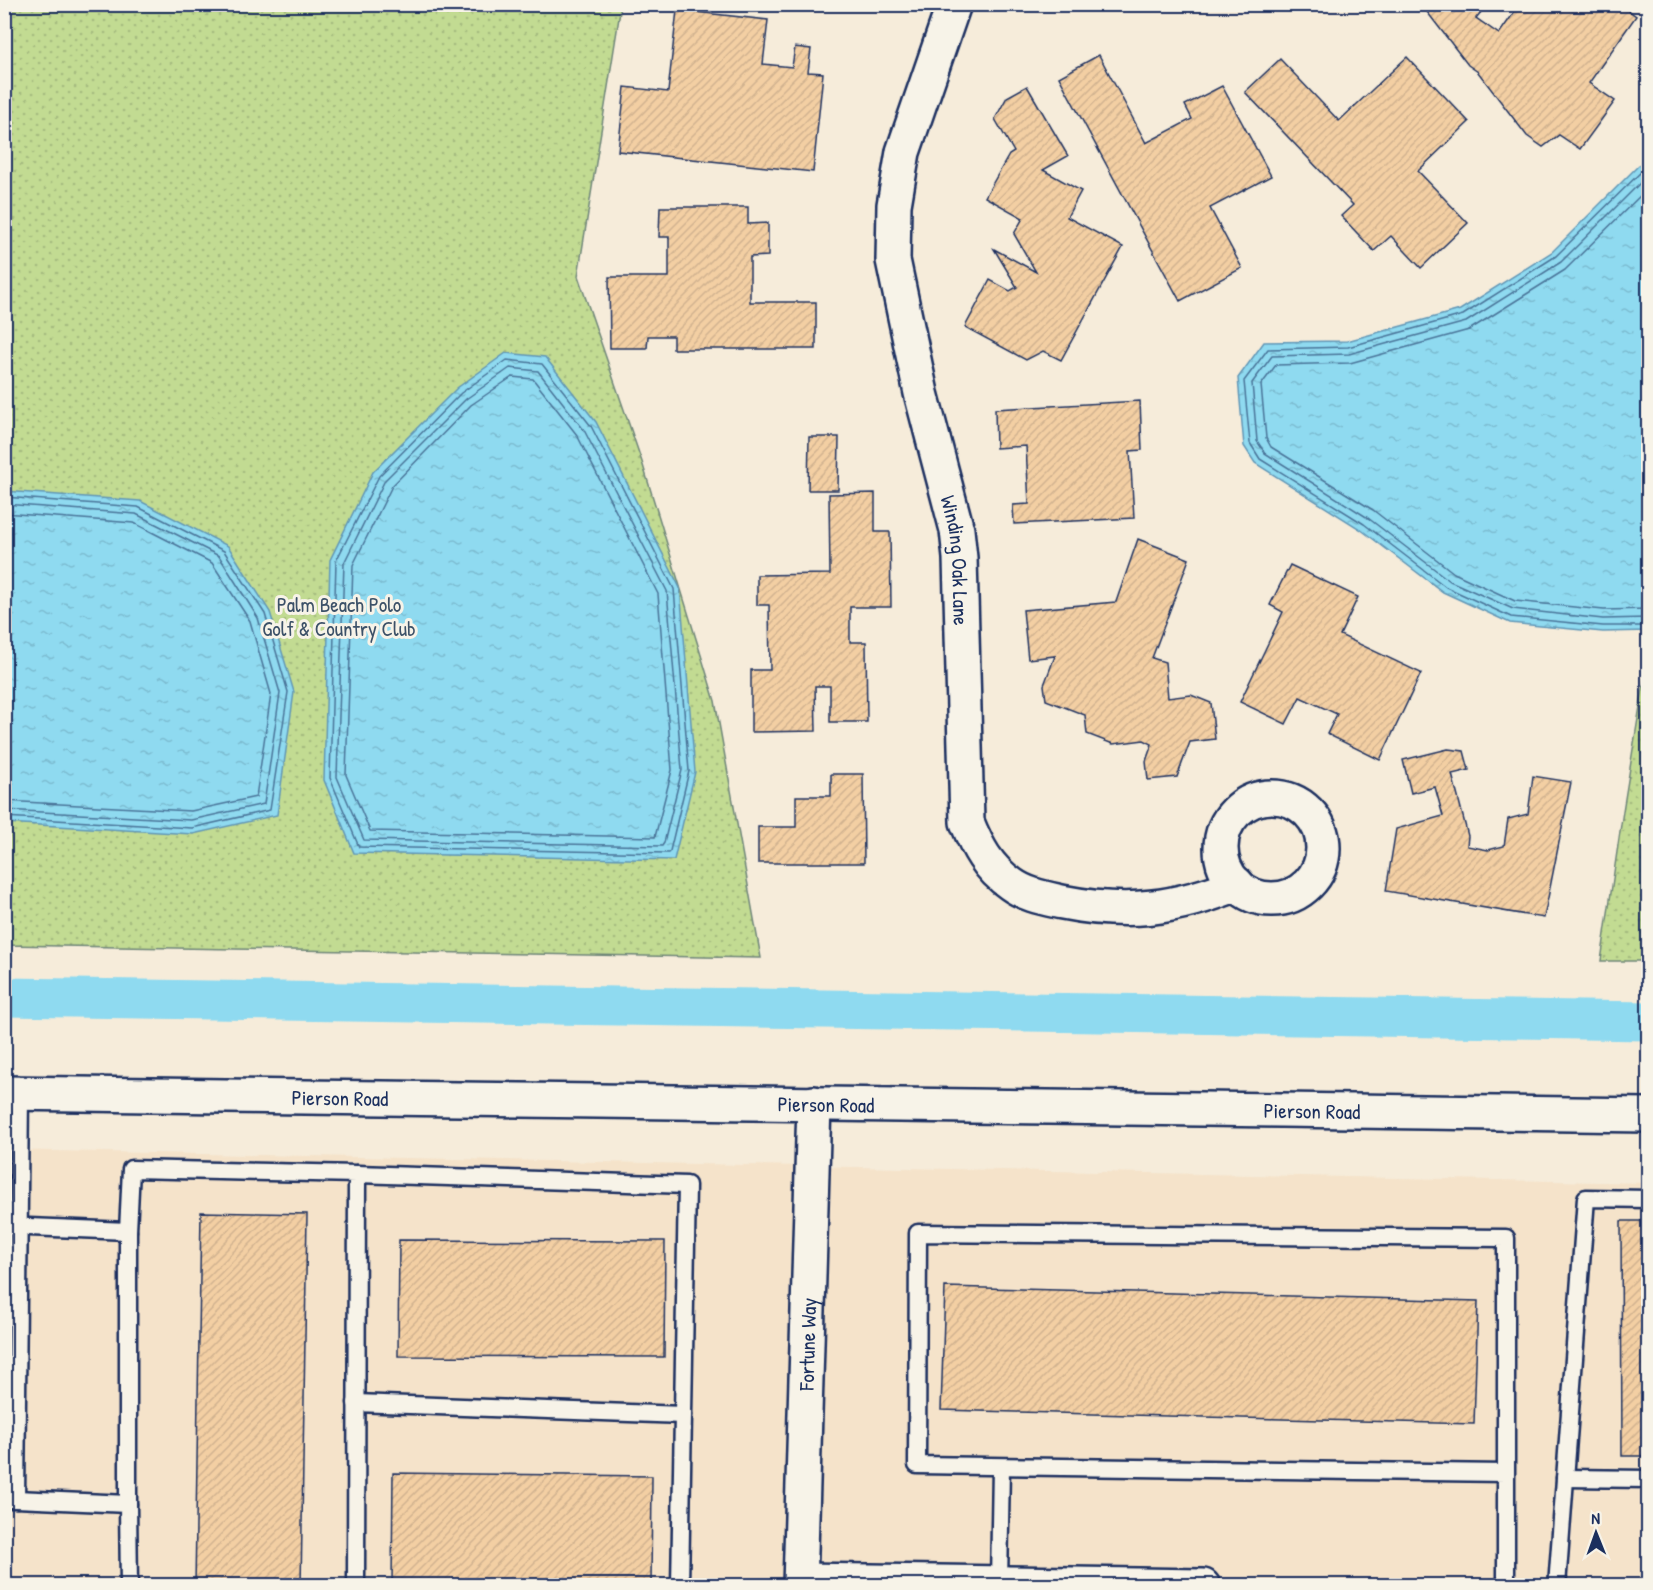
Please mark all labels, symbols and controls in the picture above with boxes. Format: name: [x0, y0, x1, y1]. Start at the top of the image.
street label: Winding Oak Lane: [934, 492, 976, 626]
park label: Palm Beach Polo Golf & Country Club: [262, 590, 416, 643]
street label: Pierson Road: [291, 1082, 388, 1113]
street label: Pierson Road: [777, 1089, 874, 1119]
street label: Pierson Road: [1263, 1095, 1360, 1126]
street label: Fortune Way: [791, 1297, 823, 1392]
north arrow: [1566, 1503, 1626, 1563]
text: N: [1591, 1507, 1601, 1529]

